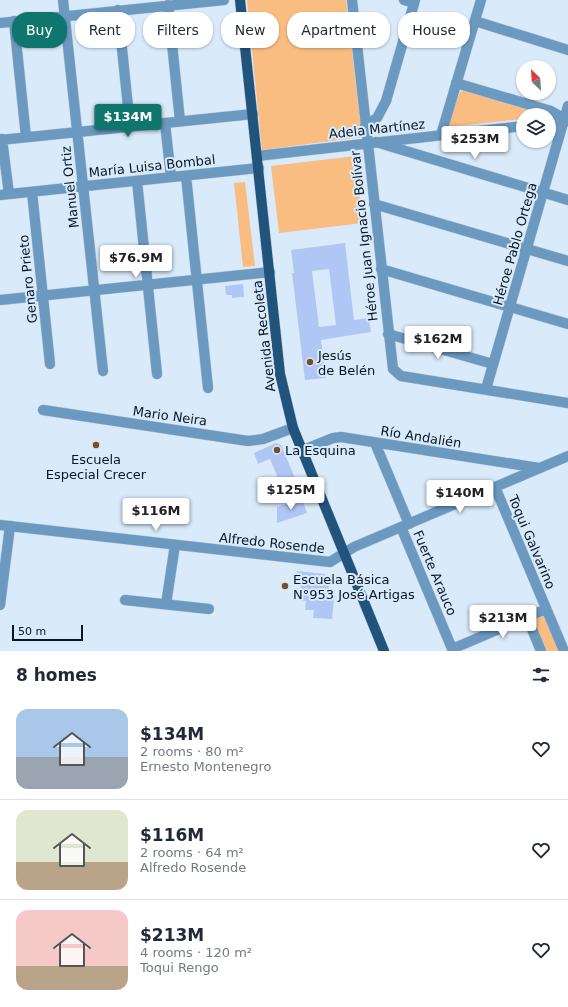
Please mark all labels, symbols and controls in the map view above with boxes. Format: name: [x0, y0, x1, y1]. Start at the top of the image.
chip: Buy: [12, 12, 67, 48]
chip: Rent: [75, 12, 135, 48]
chip: Filters: [143, 12, 213, 48]
chip: New: [221, 12, 279, 48]
chip: Apartment: [287, 12, 390, 48]
chip: House: [398, 12, 470, 48]
north arrow: [516, 60, 556, 100]
map controls: [516, 60, 556, 148]
pin: $134M: [100, 104, 156, 138]
button: layers: [516, 108, 556, 148]
text: $134M: [103, 109, 153, 124]
street label: Adela Martínez: [328, 116, 426, 142]
pin: $253M: [447, 126, 503, 160]
text: $253M: [450, 131, 500, 146]
street label: Manuel Ortiz: [58, 145, 82, 229]
street label: Héroe Juan Ignacio Bolívar: [348, 149, 380, 322]
street label: María Luisa Bombal: [88, 152, 216, 180]
street label: Héroe Pablo Ortega: [490, 181, 540, 307]
street label: Genaro Prieto: [16, 234, 40, 324]
pin: $76.9M: [103, 245, 169, 279]
text: $76.9M: [109, 250, 163, 265]
street label: Avenida Recoleta: [250, 279, 278, 393]
pin: $162M: [410, 326, 466, 360]
text: $162M: [413, 331, 463, 346]
place label: Jesús de Belén: [317, 348, 375, 378]
marker: Jesús de Belén: [305, 357, 315, 367]
street label: Mario Neira: [132, 403, 208, 429]
street label: Río Andalién: [380, 423, 462, 451]
marker: Escuela Especial Crecer: [91, 440, 101, 450]
place label: La Esquina: [285, 443, 356, 458]
marker: La Esquina: [272, 445, 282, 455]
place label: Escuela Especial Crecer: [46, 452, 147, 482]
pin: $125M: [263, 477, 319, 511]
pin: $140M: [432, 480, 488, 514]
text: $125M: [266, 482, 316, 497]
text: $140M: [435, 485, 485, 500]
street label: Toqui Galvarino: [505, 492, 559, 591]
pin: $116M: [128, 498, 184, 532]
text: $116M: [131, 503, 181, 518]
street label: Fuerte Arauco: [410, 528, 460, 618]
street label: Alfredo Rosende: [218, 530, 326, 556]
place label: Escuela Básica N°953 José Artigas: [293, 572, 415, 602]
marker: Escuela Básica N°953 José Artigas: [280, 581, 290, 591]
pin: $213M: [475, 605, 531, 639]
text: $213M: [478, 610, 528, 625]
scale bar: [12, 623, 83, 642]
text: 50 m: [18, 625, 46, 638]
icon: filters: [530, 664, 552, 686]
text: 8 homes: [16, 665, 97, 685]
text: $134M: [140, 724, 204, 744]
icon: home: [48, 725, 96, 773]
icon: heart: [530, 738, 552, 760]
text: 2 rooms · 80 m²: [140, 744, 244, 759]
text: Ernesto Montenegro: [140, 759, 272, 774]
text: $116M: [140, 825, 204, 845]
icon: home: [48, 826, 96, 874]
icon: heart: [530, 839, 552, 861]
text: 2 rooms · 64 m²: [140, 845, 244, 860]
text: Alfredo Rosende: [140, 860, 246, 875]
text: $213M: [140, 925, 204, 945]
icon: home: [48, 926, 96, 974]
icon: heart: [530, 939, 552, 961]
text: 4 rooms · 120 m²: [140, 945, 252, 960]
text: Toqui Rengo: [140, 960, 219, 975]

